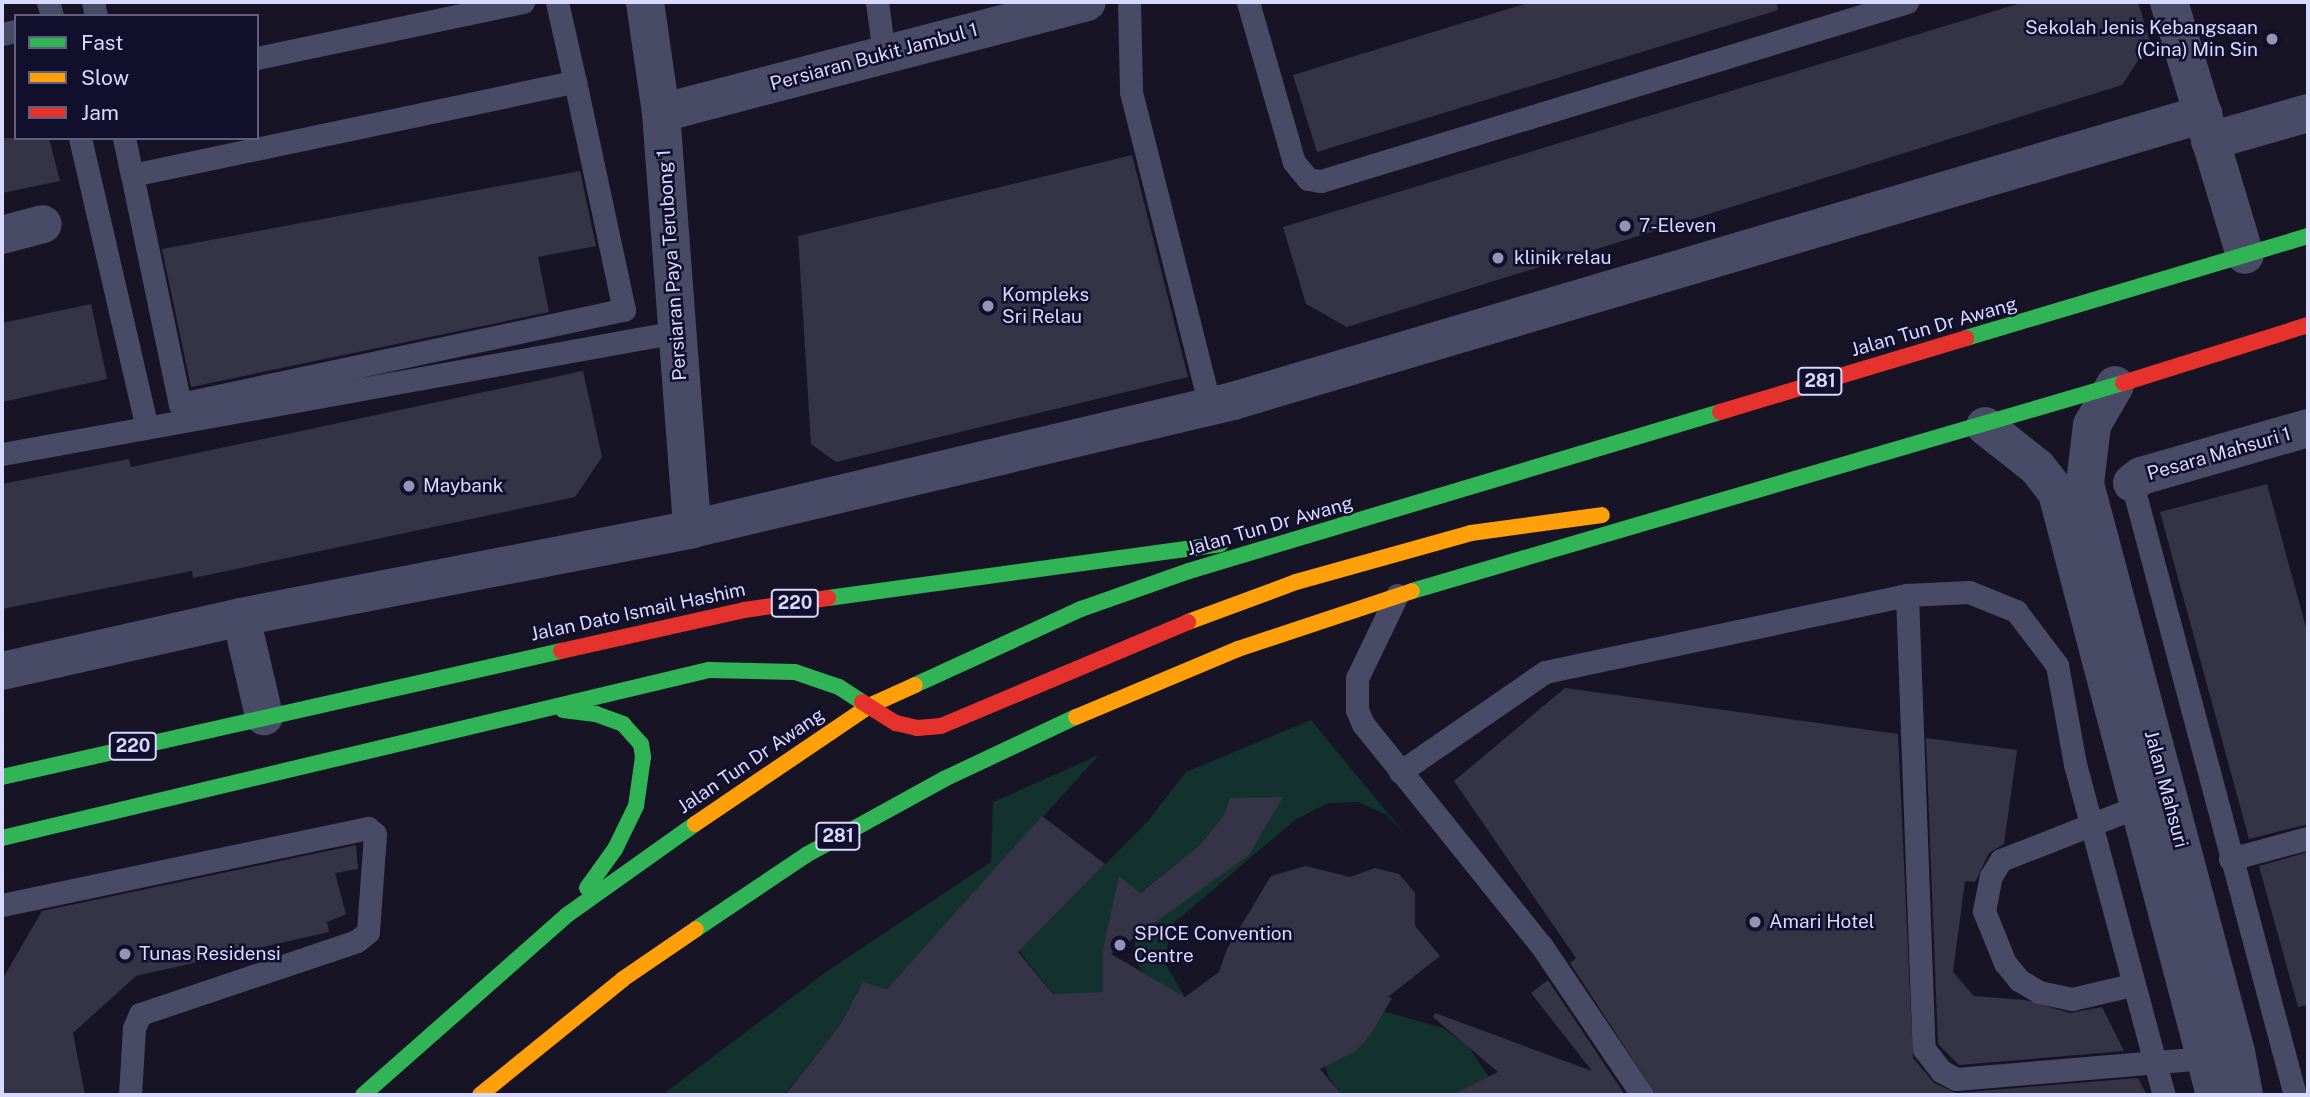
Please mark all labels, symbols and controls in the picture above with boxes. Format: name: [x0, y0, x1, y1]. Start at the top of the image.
legend: [14, 14, 259, 140]
place label: Sekolah Jenis Kebangsaan (Cina) Min Sin: [2025, 17, 2258, 61]
street label: Persiaran Bukit Jambul 1: [768, 18, 980, 96]
text: Fast: [81, 30, 123, 55]
marker: Sekolah Jenis Kebangsaan (Cina) Min Sin: [2264, 31, 2280, 47]
text: Slow: [81, 65, 129, 90]
text: Jam: [81, 100, 119, 125]
street label: Persiaran Paya Terubong 1: [653, 149, 691, 381]
place label: 7-Eleven: [1639, 215, 1716, 237]
marker: 7-Eleven: [1617, 218, 1633, 234]
place label: klinik relau: [1514, 247, 1611, 269]
marker: klinik relau: [1488, 248, 1508, 268]
place label: Kompleks Sri Relau: [1002, 284, 1089, 328]
street label: Jalan Tun Dr Awang: [1848, 292, 2020, 362]
marker: Kompleks Sri Relau: [980, 298, 996, 314]
road number: 281: [1797, 366, 1843, 396]
street label: Pesara Mahsuri 1: [2145, 423, 2293, 485]
place label: Maybank: [423, 475, 503, 497]
marker: Maybank: [401, 478, 417, 494]
street label: Jalan Tun Dr Awang: [1184, 491, 1356, 561]
street label: Jalan Dato Ismail Hashim: [528, 578, 748, 646]
road number: 220: [770, 588, 820, 618]
street label: Jalan Tun Dr Awang: [673, 703, 829, 819]
street label: Jalan Mahsuri: [2139, 728, 2193, 850]
road number: 220: [108, 732, 158, 760]
road number: 281: [815, 822, 861, 850]
place label: Amari Hotel: [1769, 911, 1875, 933]
marker: Amari Hotel: [1747, 914, 1763, 930]
place label: SPICE Convention Centre: [1134, 923, 1293, 967]
marker: SPICE Convention Centre: [1112, 937, 1128, 953]
place label: Tunas Residensi: [139, 943, 281, 965]
marker: Tunas Residensi: [117, 946, 133, 962]

